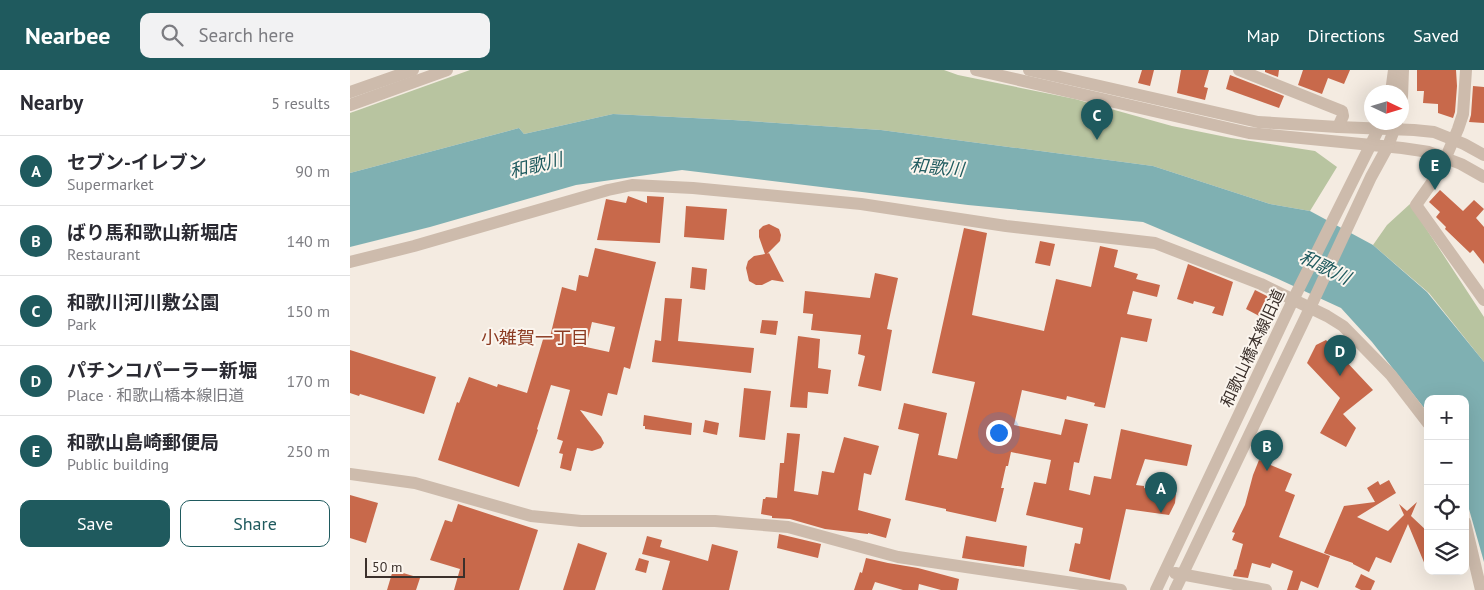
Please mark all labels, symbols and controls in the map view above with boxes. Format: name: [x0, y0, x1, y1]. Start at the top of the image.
search box: [140, 13, 490, 58]
text: Nearbee: [25, 20, 110, 51]
icon: search: [158, 21, 186, 49]
text: Search here: [198, 23, 294, 47]
text: Map: [1247, 24, 1279, 47]
text: Directions: [1307, 24, 1385, 47]
text: Saved: [1413, 24, 1459, 47]
north arrow: [1364, 85, 1409, 130]
text: Nearby: [20, 89, 83, 116]
text: 5 results: [271, 93, 330, 113]
pin: C: [1081, 99, 1113, 140]
water label: 和歌川: [507, 147, 567, 183]
pin: E: [1419, 149, 1451, 190]
text: セブン-イレブン: [67, 150, 207, 174]
water label: 和歌川: [909, 153, 967, 181]
text: A: [31, 161, 41, 181]
text: 90 m: [295, 161, 330, 181]
text: Supermarket: [67, 174, 154, 194]
text: ばり馬和歌山新堀店: [67, 220, 238, 244]
text: B: [31, 231, 41, 251]
text: 140 m: [287, 231, 330, 251]
text: Restaurant: [67, 244, 140, 264]
water label: 和歌川: [1296, 245, 1356, 290]
street label: 和歌山橋本線旧道: [1216, 286, 1288, 410]
text: 和歌川河川敷公園: [67, 290, 219, 314]
text: C: [32, 301, 40, 321]
text: 150 m: [287, 301, 330, 321]
text: Park: [67, 314, 96, 334]
district label: 小雑賀一丁目: [481, 326, 589, 349]
pin: D: [1324, 335, 1356, 376]
text: パチンコパーラー新堀: [67, 358, 257, 382]
text: D: [31, 371, 41, 391]
text: 170 m: [287, 371, 330, 391]
text: Place · 和歌山橋本線旧道: [67, 385, 244, 405]
map controls: [1424, 395, 1469, 575]
button: +: [1424, 395, 1469, 440]
your location: [986, 420, 1012, 446]
text: 和歌山島崎郵便局: [67, 430, 219, 454]
pin: B: [1251, 430, 1283, 471]
button: −: [1424, 440, 1469, 485]
text: E: [32, 441, 40, 461]
text: 250 m: [287, 441, 330, 461]
text: Public building: [67, 454, 169, 474]
pin: A: [1145, 472, 1177, 513]
button: locate: [1424, 485, 1469, 530]
button: Save: [20, 500, 170, 547]
button: Share: [180, 500, 330, 547]
button: layers: [1424, 530, 1469, 575]
scale bar: [365, 555, 465, 578]
text: 50 m: [372, 558, 402, 576]

